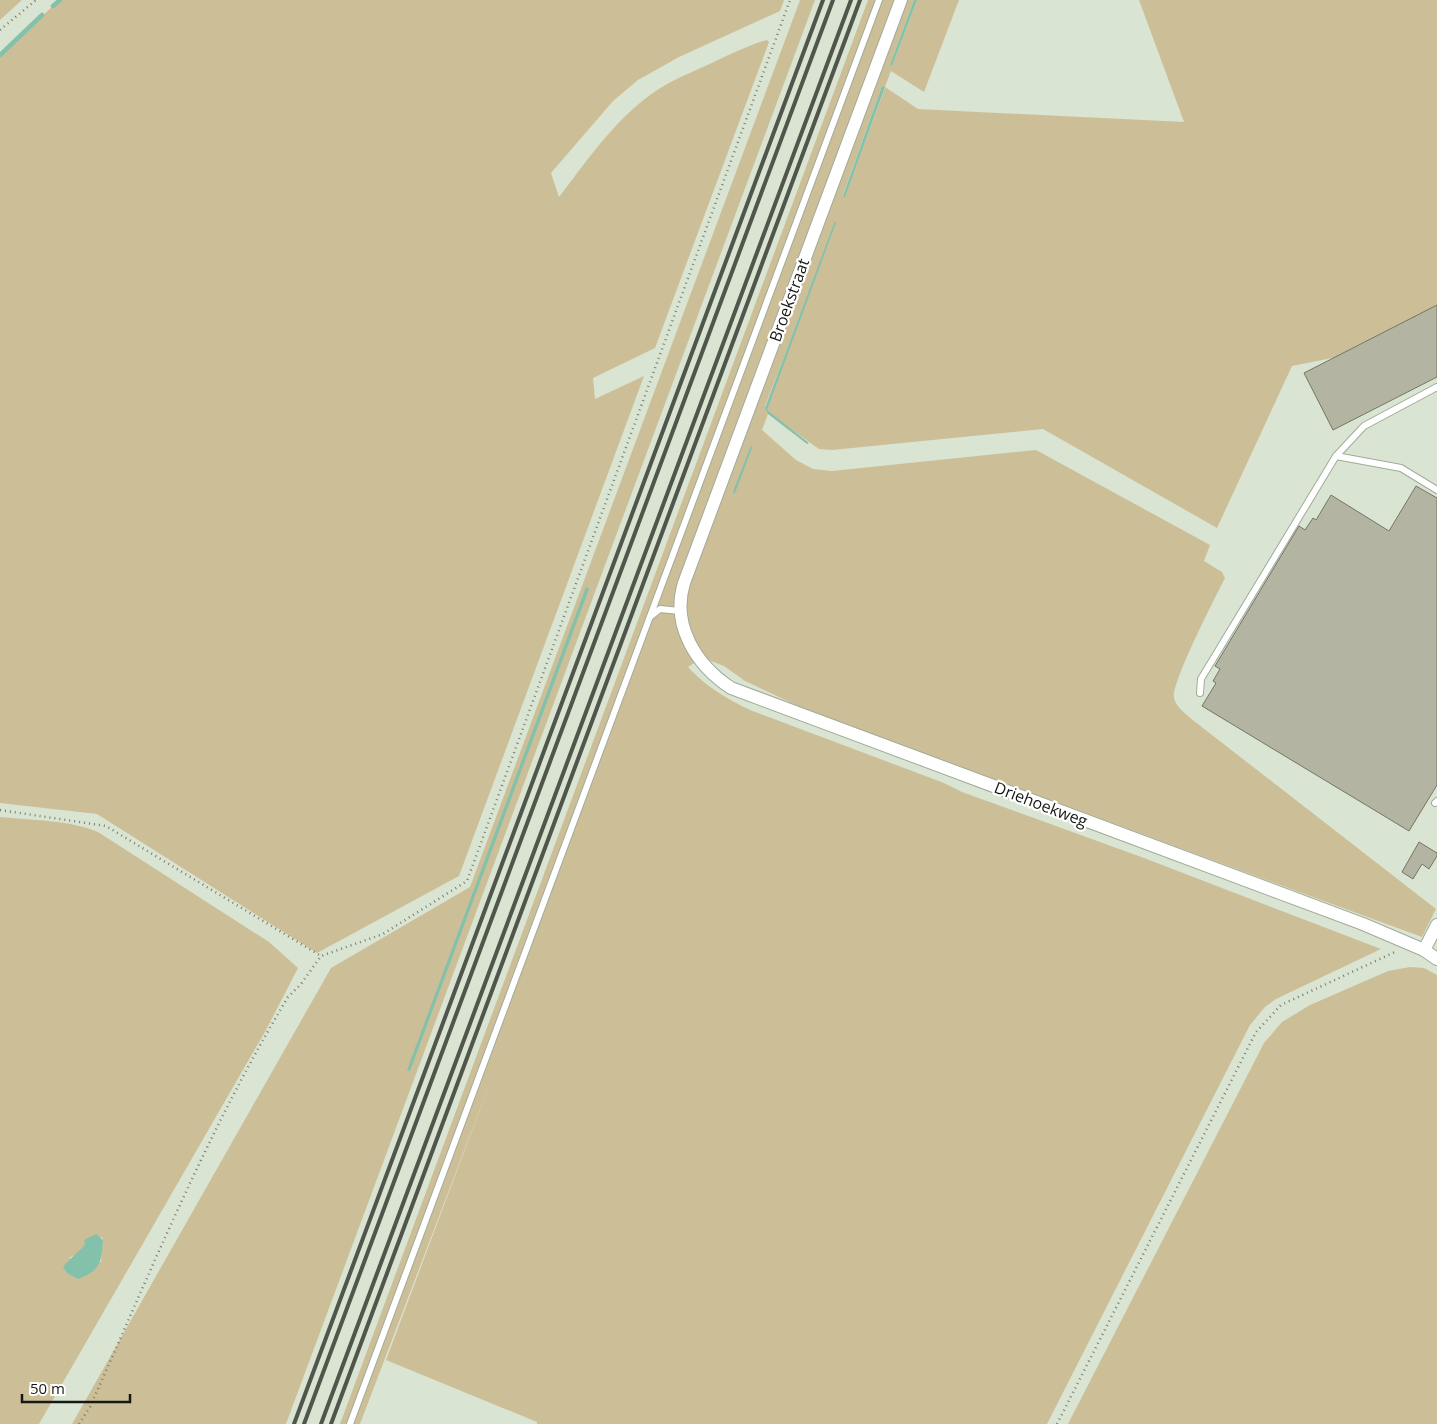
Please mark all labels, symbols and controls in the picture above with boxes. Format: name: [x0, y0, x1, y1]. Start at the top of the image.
street label: Broekstraat: [764, 255, 814, 345]
street label: Driehoekweg: [991, 776, 1091, 832]
scale bar: [22, 1372, 130, 1404]
text: 50 m: [30, 1378, 65, 1398]

